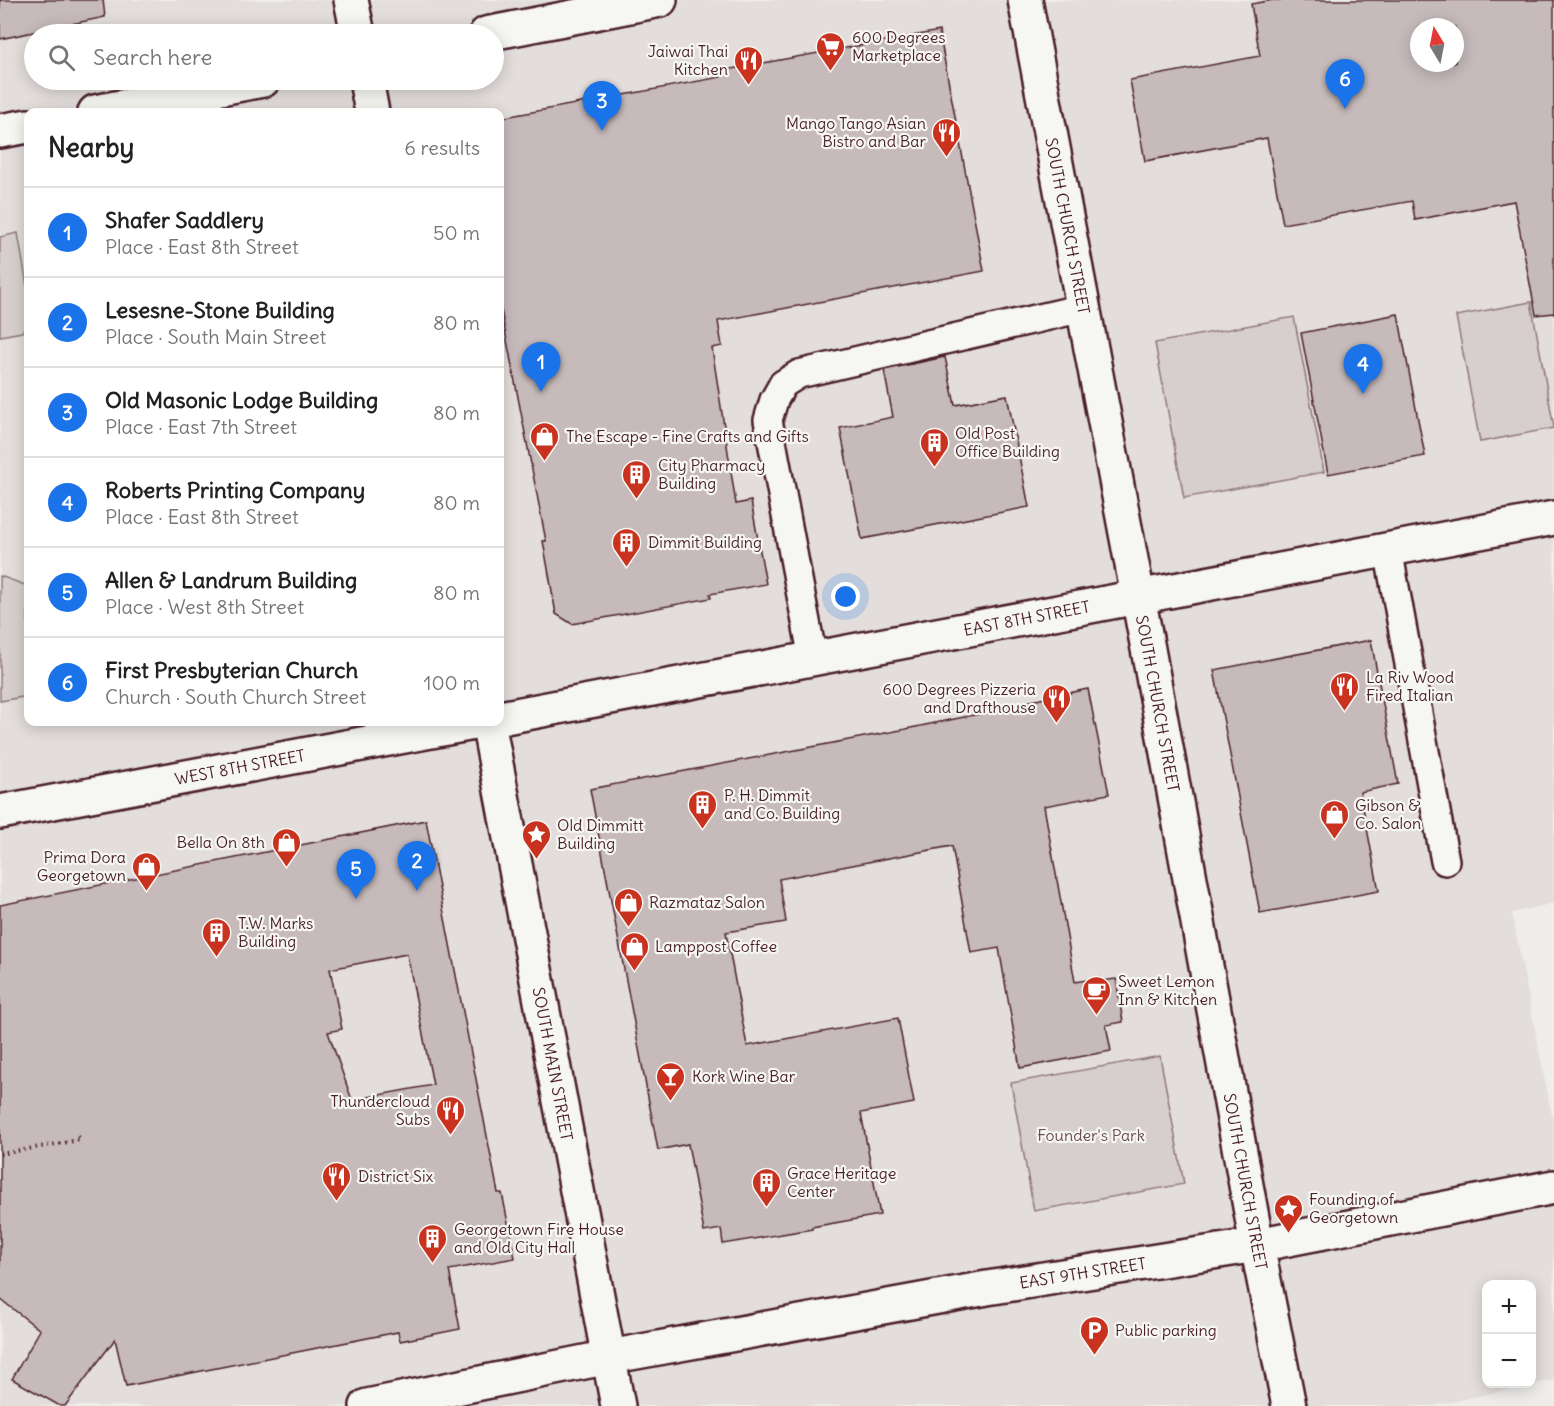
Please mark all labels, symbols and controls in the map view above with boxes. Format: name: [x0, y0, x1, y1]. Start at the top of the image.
north arrow: [1410, 18, 1464, 72]
search box: [24, 24, 504, 90]
place label: 600 Degrees Marketplace: [852, 27, 946, 65]
supermarket icon: 600 Degrees Marketplace: [815, 30, 847, 72]
icon: search: [45, 41, 78, 74]
place label: Jaiwai Thai Kitchen: [648, 41, 728, 79]
text: Search here: [93, 43, 212, 71]
restaurant icon: Jaiwai Thai Kitchen: [733, 44, 765, 86]
pin: 6: [1326, 60, 1364, 109]
pin: 3: [582, 82, 622, 131]
place label: Mango Tango Asian Bistro and Bar: [786, 113, 926, 151]
restaurant icon: Mango Tango Asian Bistro and Bar: [931, 116, 963, 158]
text: Nearby: [48, 131, 134, 164]
text: 6 results: [404, 135, 480, 160]
street label: SOUTH CHURCH STREET: [1041, 136, 1094, 316]
text: Shafer Saddlery: [105, 206, 264, 234]
text: 1: [64, 220, 71, 245]
text: 50 m: [433, 220, 480, 245]
text: Place · East 8th Street: [105, 234, 299, 259]
text: Lesesne-Stone Building: [105, 296, 335, 324]
text: 2: [62, 310, 73, 335]
text: 80 m: [433, 310, 480, 335]
text: Place · South Main Street: [105, 324, 326, 349]
pin: 1: [522, 342, 560, 392]
pin: 4: [1344, 344, 1382, 394]
text: Old Masonic Lodge Building: [105, 386, 378, 414]
text: 3: [62, 400, 73, 425]
text: 80 m: [433, 400, 480, 425]
text: Place · East 7th Street: [105, 414, 297, 439]
shop icon: The Escape - Fine Crafts and Gifts: [529, 420, 561, 462]
place label: Old Post Office Building: [955, 423, 1060, 461]
place label: The Escape - Fine Crafts and Gifts: [566, 426, 809, 446]
building icon: Old Post Office Building: [918, 426, 950, 468]
place label: City Pharmacy Building: [658, 455, 765, 493]
building icon: City Pharmacy Building: [621, 458, 653, 500]
text: Roberts Printing Company: [105, 476, 365, 504]
text: 4: [62, 490, 73, 515]
text: 80 m: [433, 490, 480, 515]
text: Place · East 8th Street: [105, 504, 299, 529]
building icon: Dimmit Building: [611, 526, 643, 568]
place label: Dimmit Building: [648, 532, 762, 552]
text: Allen & Landrum Building: [105, 566, 357, 594]
text: 5: [62, 580, 73, 605]
text: 80 m: [433, 580, 480, 605]
your location: [831, 582, 860, 611]
text: Place · West 8th Street: [105, 594, 304, 619]
street label: EAST 8TH STREET: [962, 596, 1091, 640]
street label: SOUTH CHURCH STREET: [1132, 614, 1184, 793]
text: First Presbyterian Church: [105, 656, 358, 684]
place label: La Riv Wood Fired Italian: [1366, 667, 1454, 705]
text: 6: [62, 670, 73, 695]
text: 100 m: [423, 670, 480, 695]
restaurant icon: La Riv Wood Fired Italian: [1329, 670, 1361, 712]
place label: 600 Degrees Pizzeria and Drafthouse: [883, 679, 1036, 717]
restaurant icon: 600 Degrees Pizzeria and Drafthouse: [1041, 682, 1073, 724]
text: Church · South Church Street: [105, 684, 366, 709]
street label: WEST 8TH STREET: [173, 745, 307, 789]
place label: P. H. Dimmit and Co. Building: [724, 785, 840, 823]
building icon: P. H. Dimmit and Co. Building: [687, 788, 719, 830]
place label: Gibson & Co. Salon: [1355, 795, 1421, 833]
shop icon: Gibson & Co. Salon: [1318, 798, 1350, 840]
place label: Old Dimmitt Building: [557, 815, 644, 853]
place icon: Old Dimmitt Building: [520, 818, 552, 860]
shop icon: Bella On 8th: [270, 826, 302, 868]
place label: Bella On 8th: [176, 832, 265, 852]
pin: 2: [398, 842, 436, 891]
place label: Prima Dora Georgetown: [37, 847, 126, 885]
shop icon: Prima Dora Georgetown: [131, 850, 163, 892]
pin: 5: [336, 850, 376, 899]
shop icon: Razmataz Salon: [612, 886, 644, 928]
place label: Razmataz Salon: [649, 892, 765, 912]
place label: T.W. Marks Building: [238, 913, 313, 951]
building icon: T.W. Marks Building: [201, 916, 233, 958]
shop icon: Lamppost Coffee: [618, 930, 650, 972]
place label: Lamppost Coffee: [655, 936, 777, 956]
place label: Sweet Lemon Inn & Kitchen: [1118, 971, 1217, 1009]
cafe icon: Sweet Lemon Inn & Kitchen: [1081, 974, 1113, 1016]
street label: SOUTH MAIN STREET: [529, 986, 577, 1142]
bar icon: Kork Wine Bar: [655, 1060, 687, 1102]
place label: Kork Wine Bar: [692, 1066, 796, 1086]
place label: Thundercloud Subs: [330, 1091, 430, 1129]
street label: SOUTH CHURCH STREET: [1219, 1092, 1272, 1272]
restaurant icon: Thundercloud Subs: [435, 1094, 467, 1136]
park label: Founder's Park: [1037, 1125, 1145, 1145]
restaurant icon: District Six: [321, 1160, 353, 1202]
place label: Grace Heritage Center: [787, 1163, 896, 1201]
place label: District Six: [358, 1166, 434, 1186]
building icon: Grace Heritage Center: [750, 1166, 782, 1208]
place label: Founding of Georgetown: [1309, 1189, 1398, 1227]
place icon: Founding of Georgetown: [1272, 1192, 1304, 1234]
place label: Georgetown Fire House and Old City Hall: [454, 1219, 624, 1257]
building icon: Georgetown Fire House and Old City Hall: [417, 1222, 449, 1264]
street label: EAST 9TH STREET: [1018, 1253, 1147, 1293]
map controls: [1482, 1280, 1536, 1388]
button: +: [1482, 1280, 1536, 1334]
parking icon: Public parking: [1078, 1314, 1110, 1356]
place label: Public parking: [1115, 1320, 1217, 1340]
button: −: [1482, 1334, 1536, 1388]

